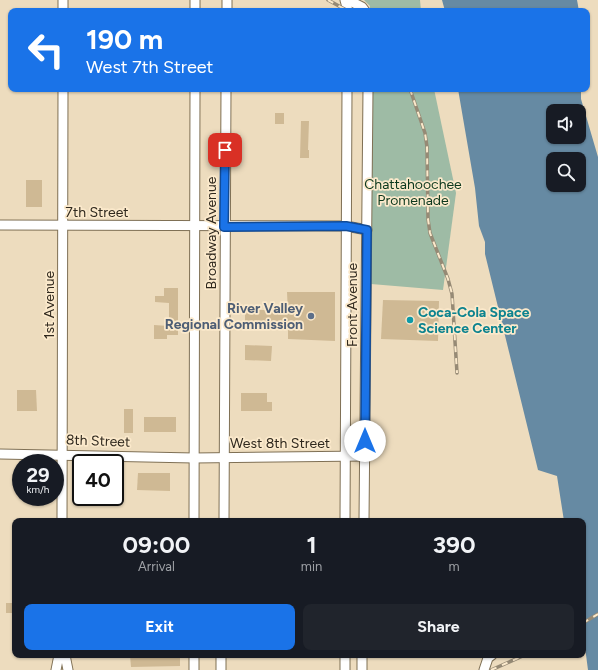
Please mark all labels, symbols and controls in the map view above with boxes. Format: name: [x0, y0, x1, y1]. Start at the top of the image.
text: 190 m: [86, 22, 163, 56]
icon: left: [20, 24, 72, 76]
text: West 7th Street: [86, 56, 213, 78]
map controls: [546, 104, 586, 192]
button: sound: [546, 104, 586, 144]
pin: [208, 133, 242, 167]
icon: arrive: [214, 139, 236, 161]
button: search: [546, 152, 586, 192]
street label: Broadway Avenue: [203, 176, 220, 289]
park label: Chattahoochee Promenade: [364, 176, 462, 209]
street label: 7th Street: [65, 204, 129, 221]
street label: Front Avenue: [344, 263, 361, 347]
street label: 1st Avenue: [41, 270, 58, 339]
place label: River Valley Regional Commission: [165, 300, 304, 333]
place label: Coca-Cola Space Science Center: [418, 304, 530, 337]
marker: River Valley Regional Commission: [306, 311, 316, 321]
marker: Coca-Cola Space Science Center: [405, 315, 415, 325]
position arrow: [344, 420, 386, 462]
street label: 8th Street: [66, 431, 130, 451]
street label: West 8th Street: [230, 435, 330, 452]
speed limit sign: 40: [72, 454, 124, 506]
text: 29: [26, 463, 50, 487]
text: km/h: [27, 483, 49, 496]
text: 09:00: [123, 530, 190, 559]
text: 1: [306, 530, 317, 559]
text: 390: [433, 530, 475, 559]
text: Arrival: [138, 559, 175, 574]
text: min: [301, 559, 322, 574]
text: m: [449, 559, 460, 574]
button: Exit: [24, 604, 295, 650]
button: Share: [303, 604, 574, 650]

